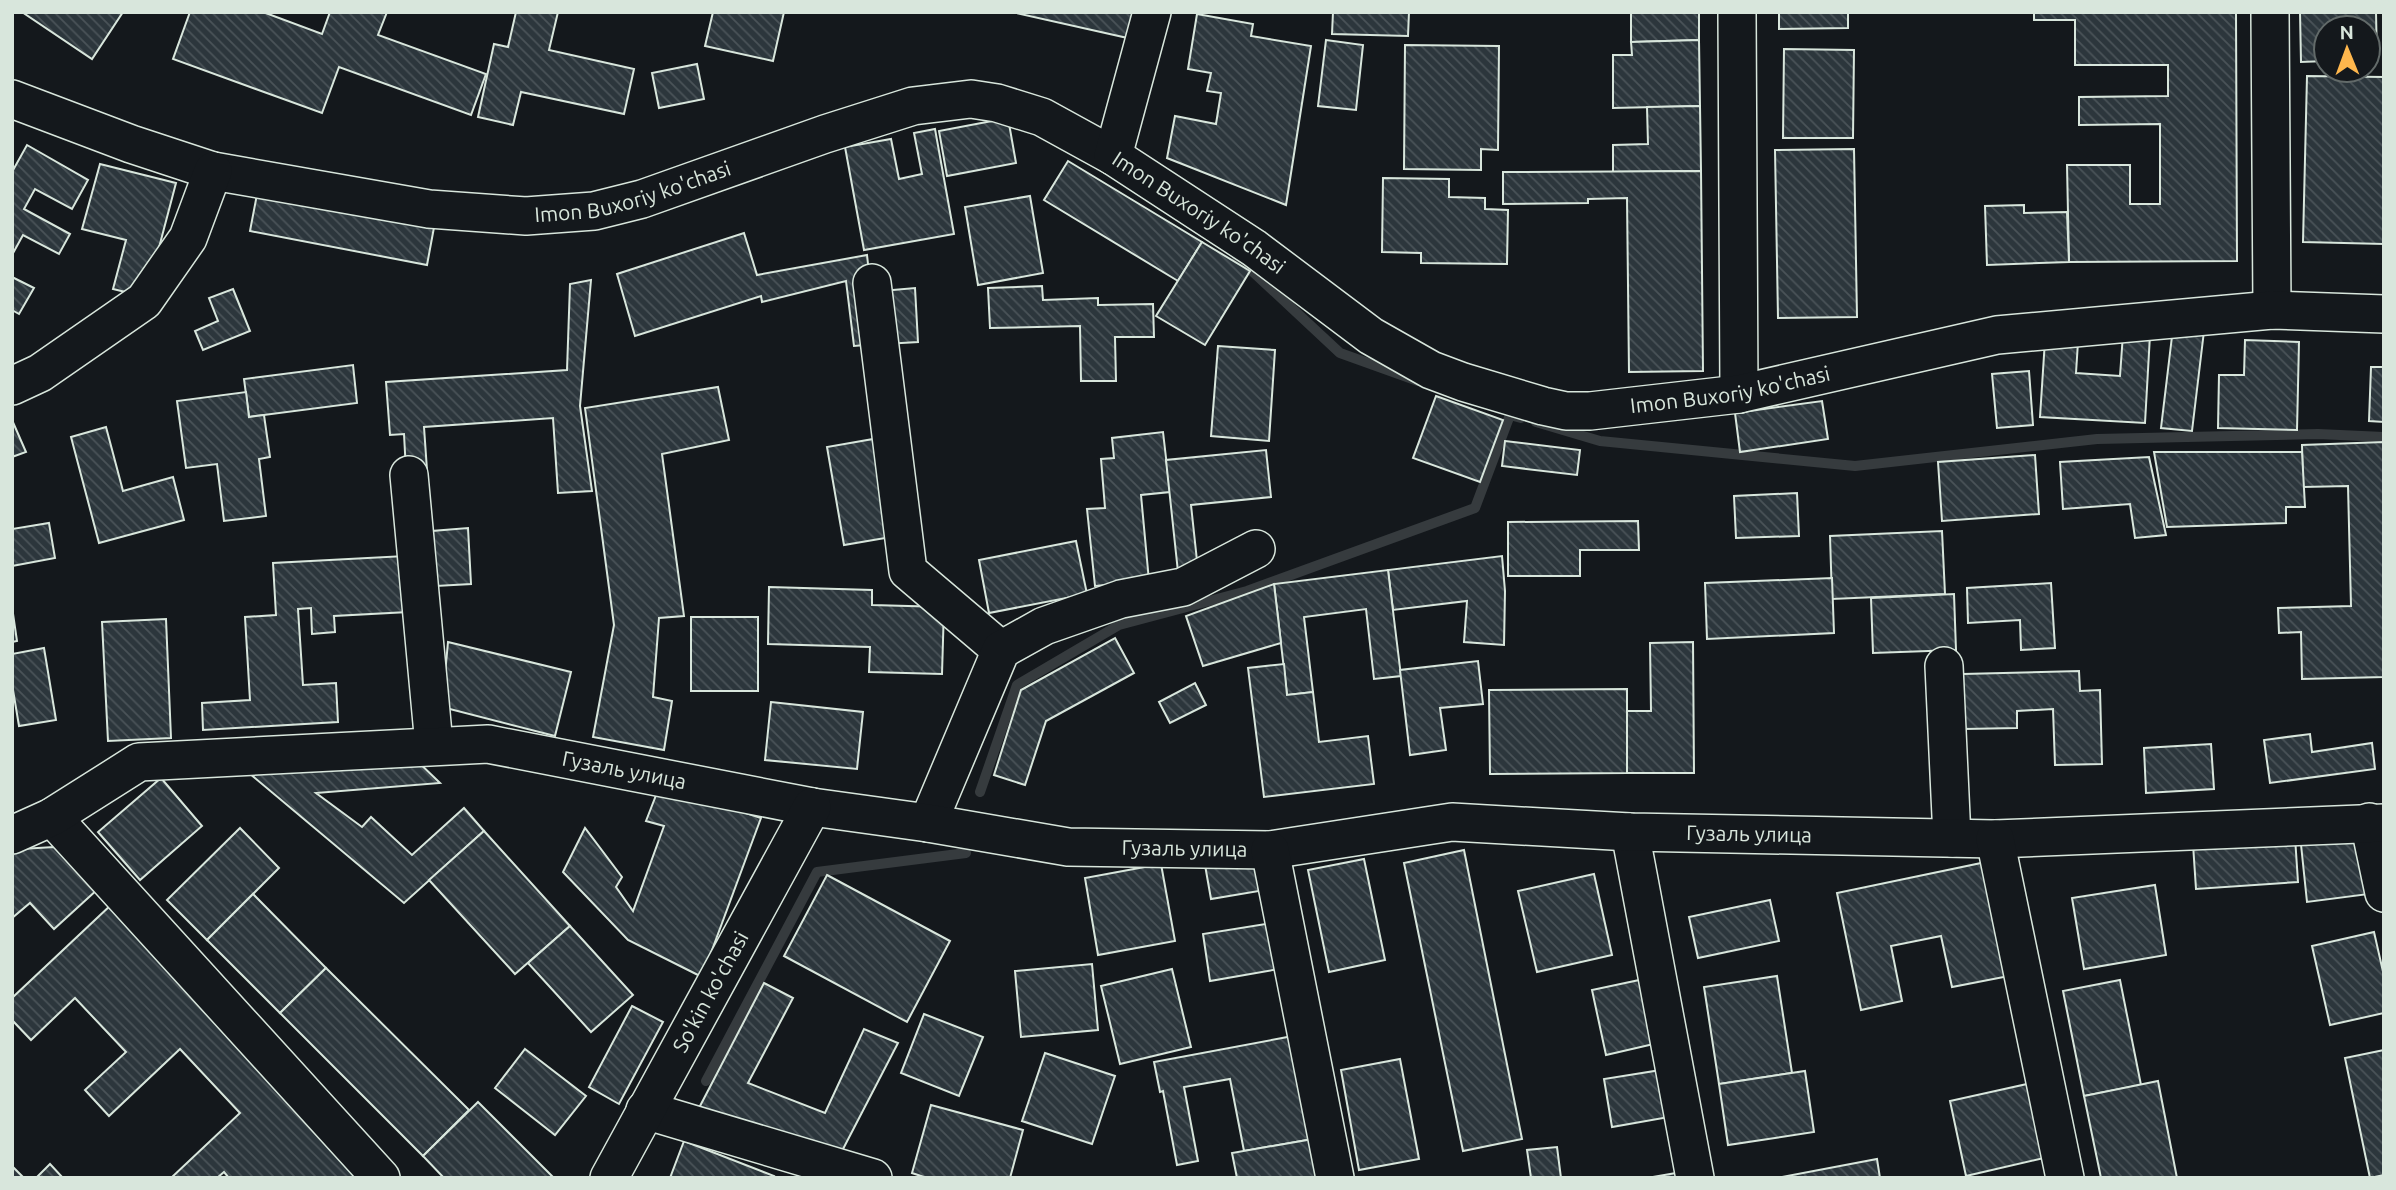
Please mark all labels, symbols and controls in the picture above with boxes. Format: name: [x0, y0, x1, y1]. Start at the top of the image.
north arrow: [2312, 14, 2382, 84]
text: N: [2339, 21, 2354, 43]
street label: Imon Buxoriy ko'chasi: [1108, 146, 1290, 278]
street label: Imon Buxoriy ko'chasi: [534, 155, 734, 226]
street label: Imon Buxoriy ko'chasi: [1629, 361, 1832, 417]
street label: Гузаль улица: [560, 746, 689, 793]
street label: Гузаль улица: [1686, 820, 1812, 846]
street label: Гузаль улица: [1121, 835, 1248, 861]
street label: So'kin ko'chasi: [667, 927, 753, 1056]

